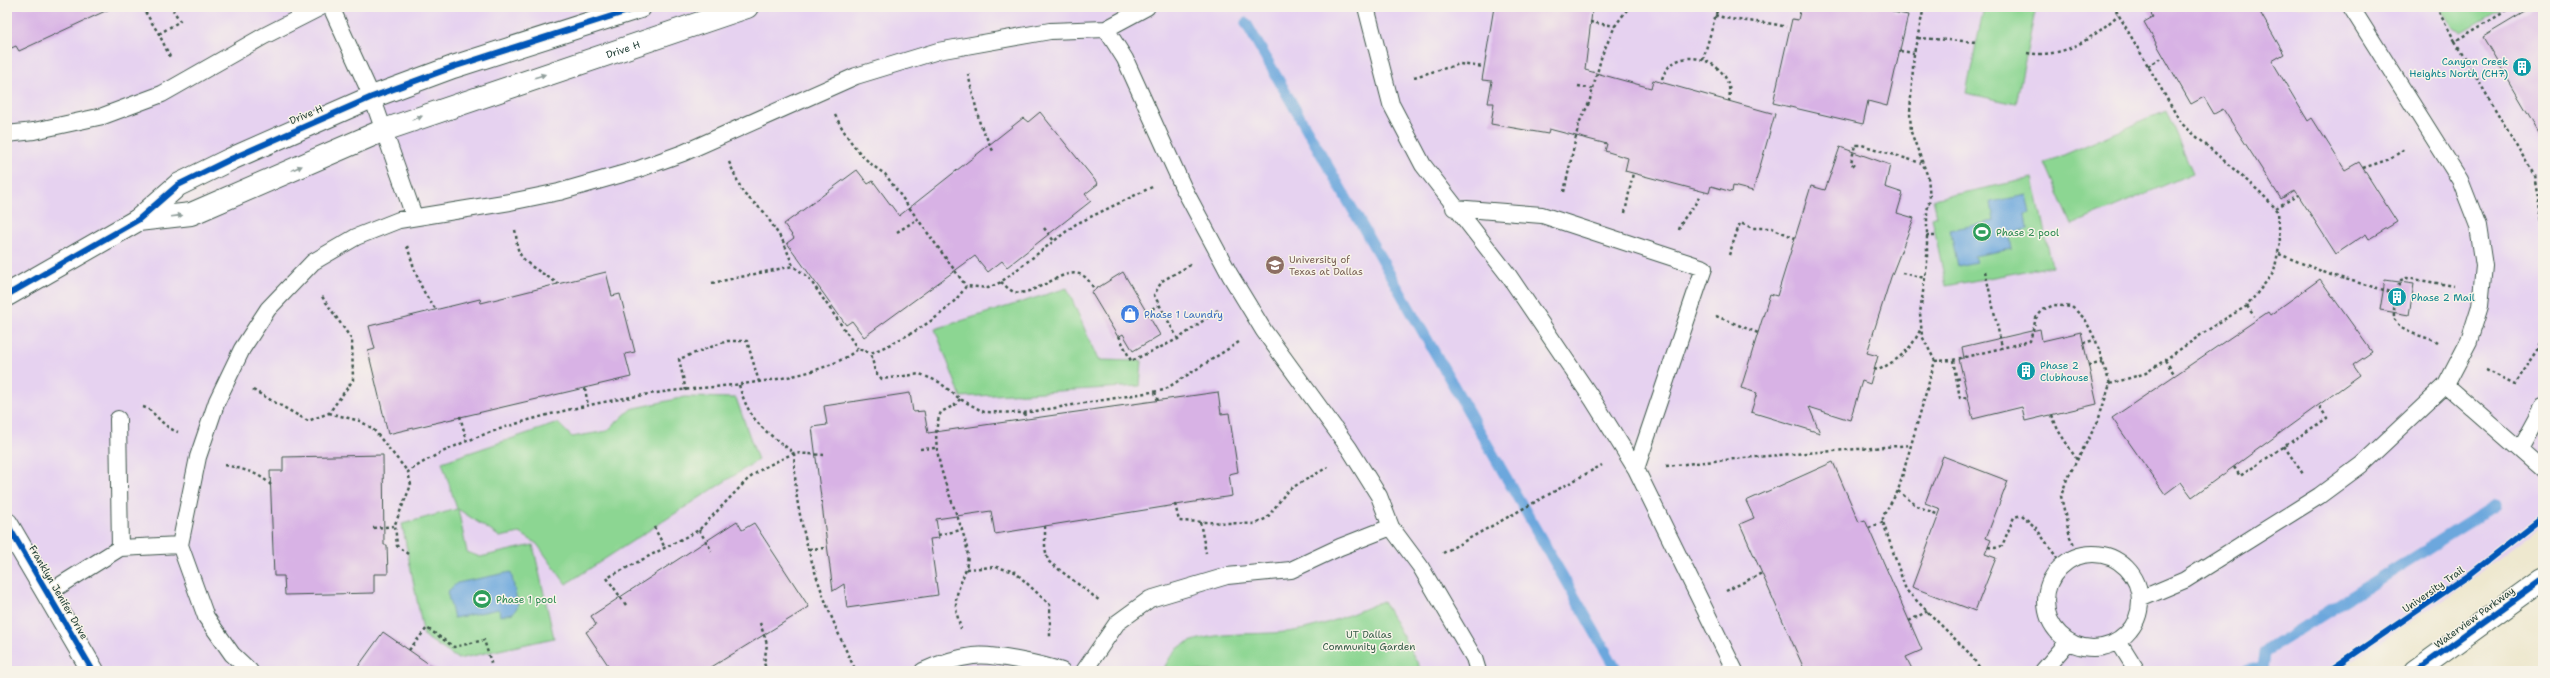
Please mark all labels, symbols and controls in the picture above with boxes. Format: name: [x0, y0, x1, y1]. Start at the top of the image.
street label: Drive H: [604, 38, 642, 61]
place label: Canyon Creek Heights North (CH7): [2409, 55, 2508, 80]
building icon: Canyon Creek Heights North (CH7): [2511, 56, 2533, 78]
one-way arrow: [534, 73, 546, 79]
street label: Drive H: [287, 102, 325, 127]
one-way arrow: [411, 115, 423, 121]
one-way arrow: [291, 165, 303, 171]
one-way arrow: [170, 212, 183, 219]
sports icon: Phase 2 pool: [1971, 221, 1993, 243]
place label: Phase 2 pool: [1996, 226, 2059, 239]
place label: University of Texas at Dallas: [1289, 253, 1363, 278]
school or university icon: University of Texas at Dallas: [1264, 254, 1286, 276]
building icon: Phase 2 Mail: [2386, 286, 2408, 308]
place label: Phase 2 Mail: [2411, 291, 2475, 304]
shop icon: Phase 1 Laundry: [1119, 303, 1141, 325]
place label: Phase 1 Laundry: [1144, 308, 1223, 321]
place label: Phase 2 Clubhouse: [2040, 359, 2089, 384]
building icon: Phase 2 Clubhouse: [2015, 360, 2037, 382]
street label: Franklyn Jenifer Drive: [26, 543, 91, 642]
street label: University Trail: [2400, 563, 2467, 616]
street label: Waterview Parkway: [2431, 584, 2517, 651]
sports icon: Phase 1 pool: [471, 588, 493, 610]
place label: Phase 1 pool: [496, 593, 556, 606]
park label: UT Dallas Community Garden: [1323, 628, 1415, 653]

